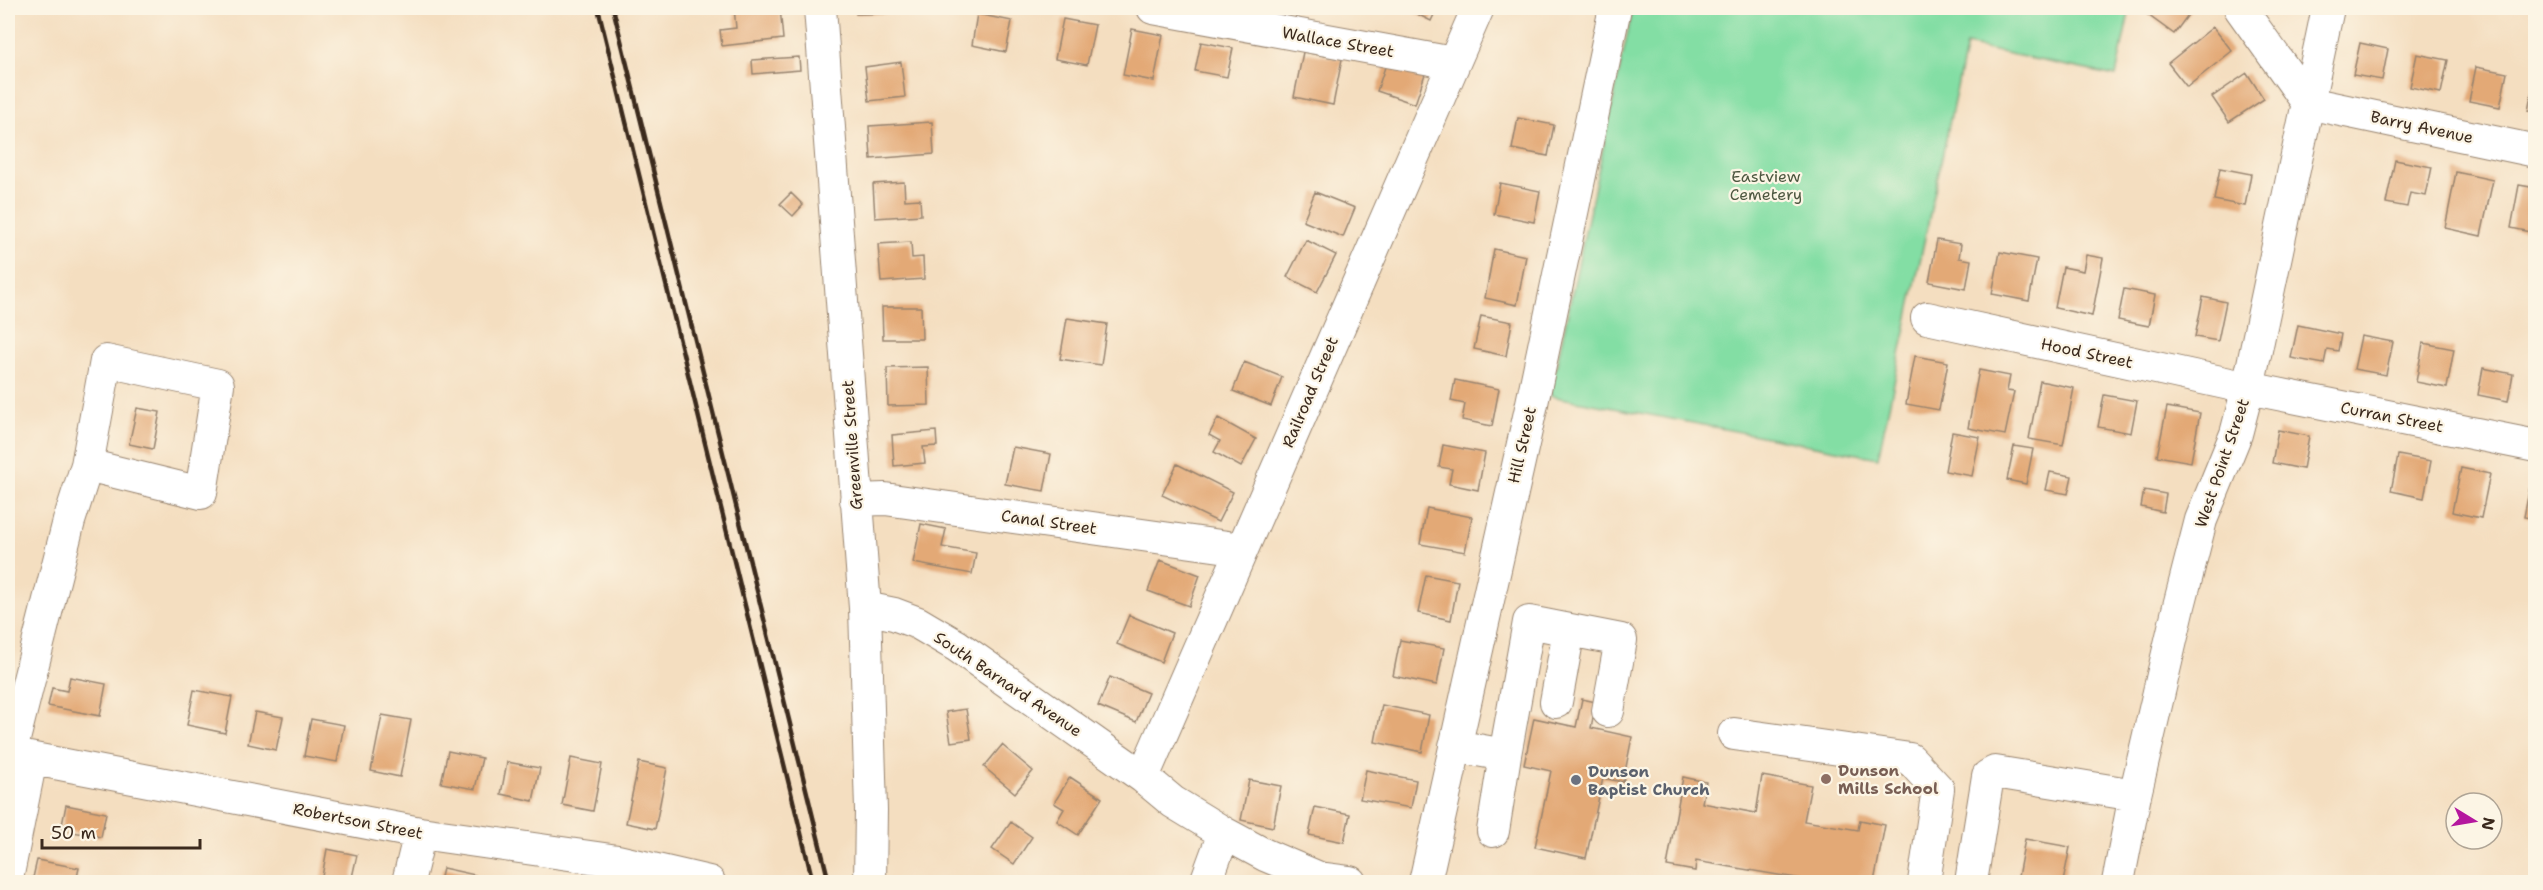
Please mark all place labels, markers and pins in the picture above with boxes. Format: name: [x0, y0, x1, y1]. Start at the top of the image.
place label: Dunson Mills School: [1838, 760, 1939, 799]
place label: Dunson Baptist Church: [1588, 761, 1710, 800]
marker: Dunson Mills School: [1819, 772, 1833, 786]
marker: Dunson Baptist Church: [1569, 773, 1583, 787]

